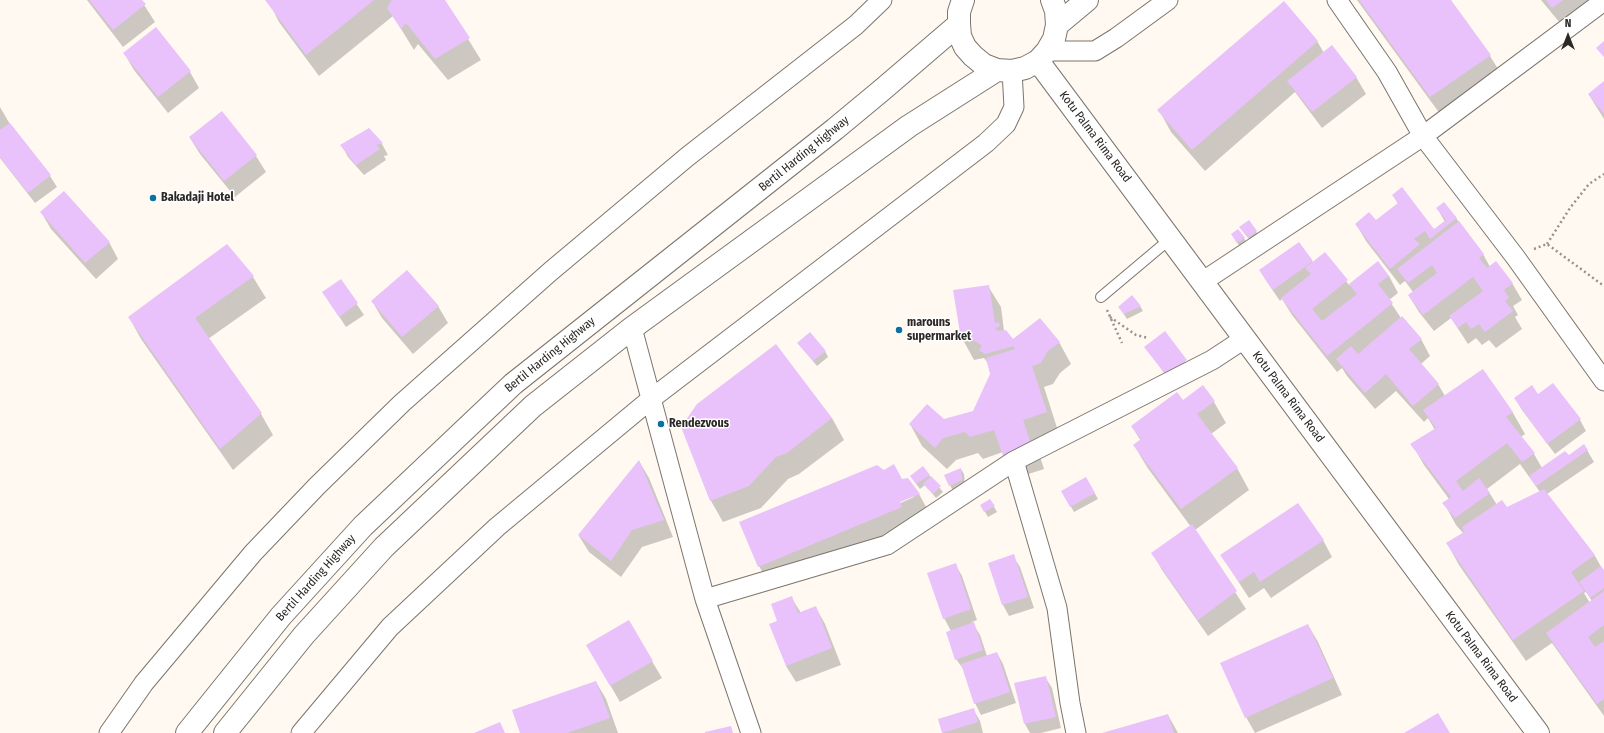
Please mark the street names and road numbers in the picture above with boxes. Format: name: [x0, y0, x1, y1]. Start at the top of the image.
street label: Kotu Palma Rima Road: [1056, 89, 1134, 185]
street label: Bertil Harding Highway: [756, 113, 852, 195]
street label: Bertil Harding Highway: [502, 314, 598, 396]
street label: Kotu Palma Rima Road: [1249, 349, 1327, 445]
street label: Bertil Harding Highway: [273, 532, 359, 624]
street label: Kotu Palma Rima Road: [1442, 609, 1520, 705]

